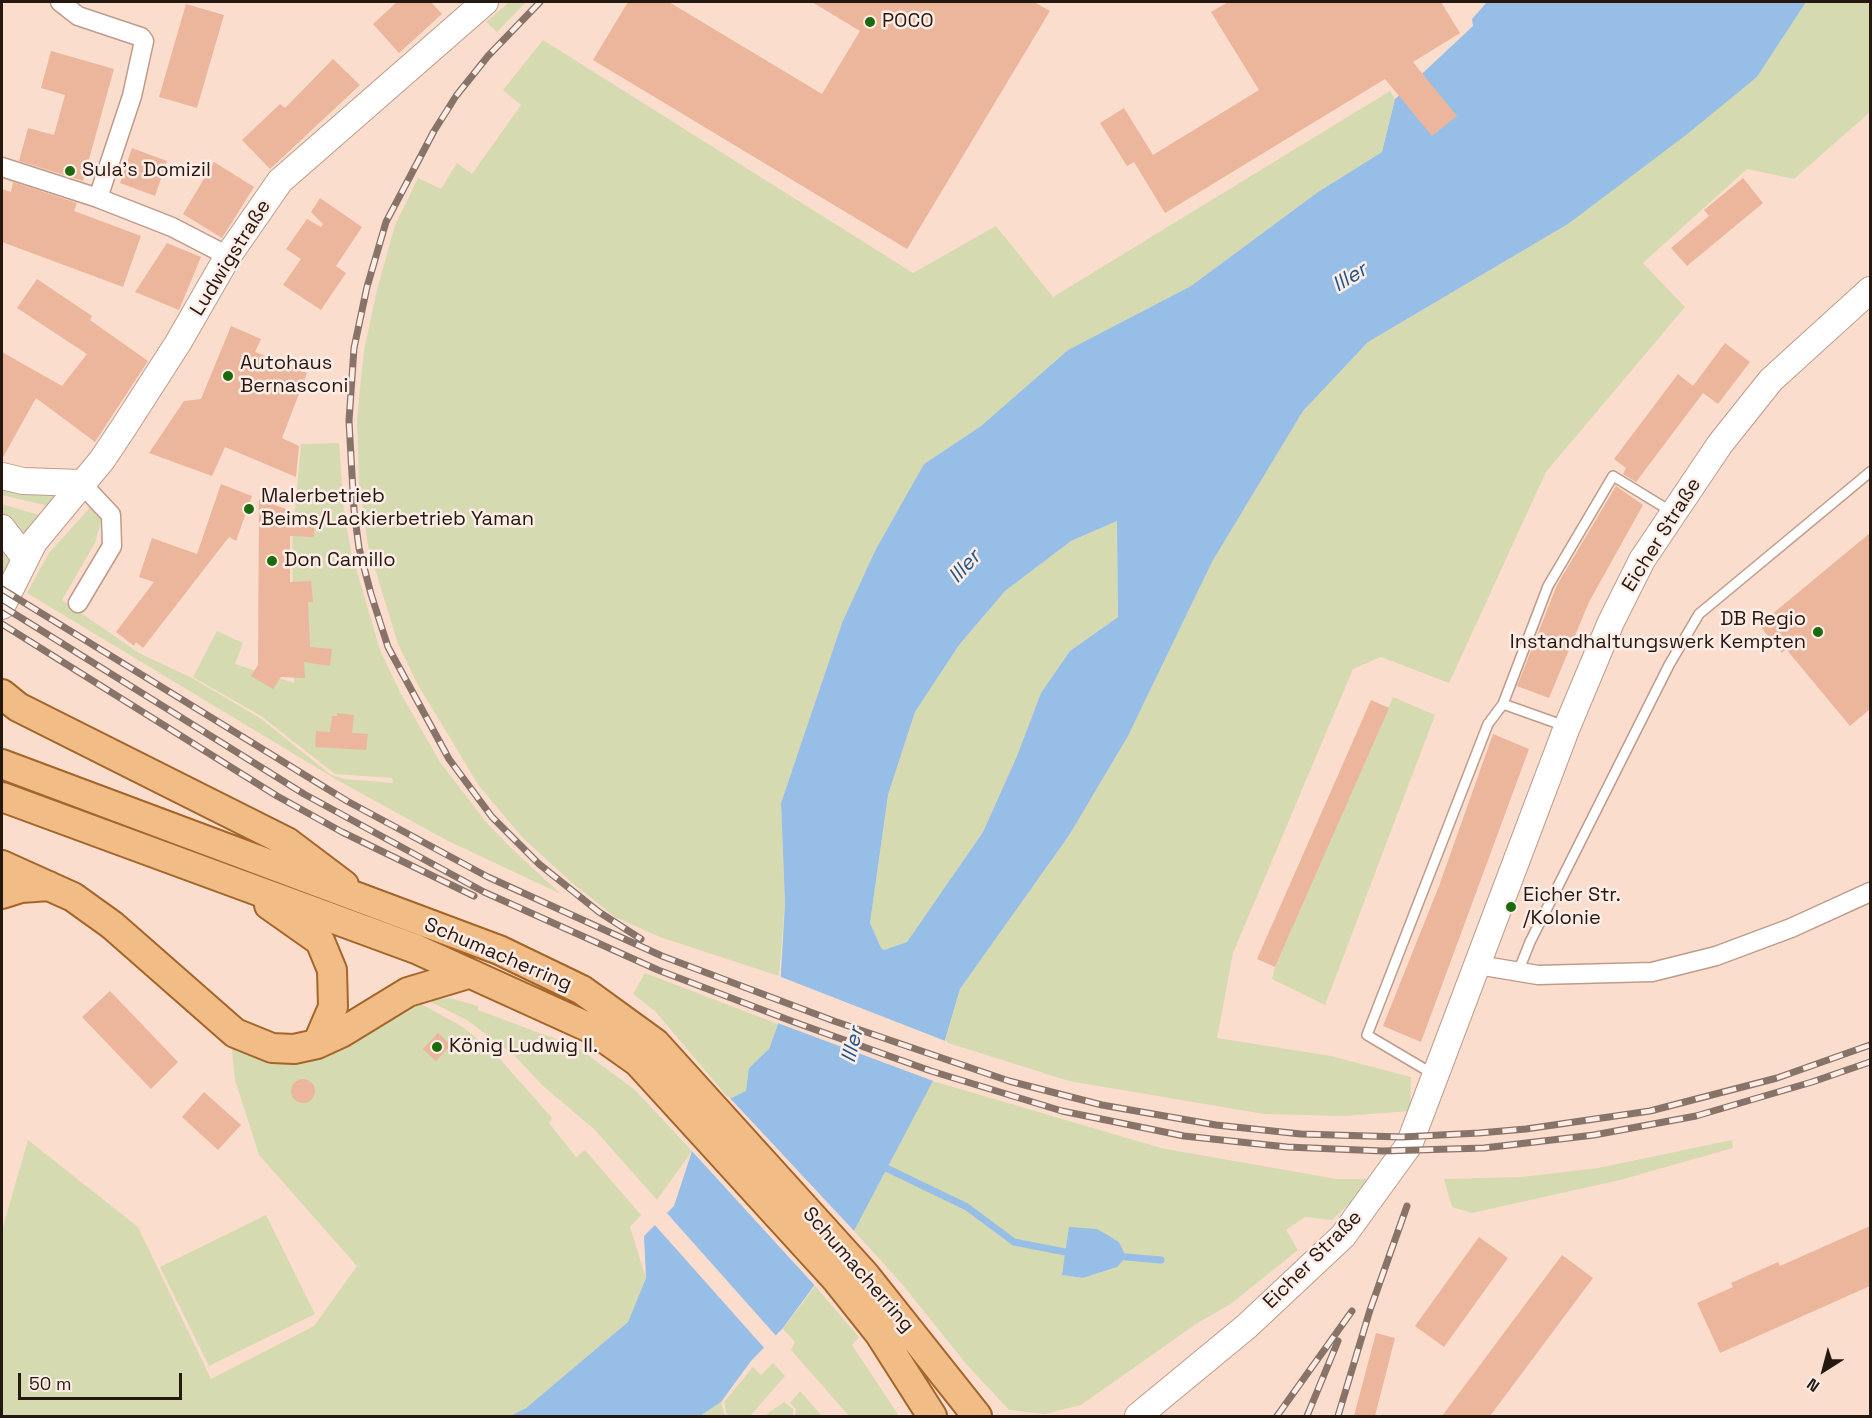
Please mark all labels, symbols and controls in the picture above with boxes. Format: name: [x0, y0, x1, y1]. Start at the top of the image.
place label: POCO: [882, 10, 934, 34]
marker: POCO: [863, 15, 877, 29]
place label: Sula's Domizil: [82, 159, 211, 183]
marker: Sula's Domizil: [63, 164, 77, 178]
street label: Ludwigstraße: [186, 196, 276, 320]
water label: Iller: [1328, 258, 1372, 298]
place label: Autohaus Bernasconi: [240, 352, 348, 399]
marker: Autohaus Bernasconi: [221, 369, 235, 383]
street label: Eicher Straße: [1618, 474, 1706, 596]
place label: Malerbetrieb Beims/Lackierbetrieb Yaman: [261, 485, 534, 532]
marker: Malerbetrieb Beims/Lackierbetrieb Yaman: [242, 502, 256, 516]
water label: Iller: [944, 545, 986, 589]
place label: Don Camillo: [284, 549, 396, 573]
marker: Don Camillo: [265, 554, 279, 568]
place label: DB Regio Instandhaltungswerk Kempten: [1510, 608, 1806, 655]
marker: DB Regio Instandhaltungswerk Kempten: [1811, 625, 1825, 639]
place label: Eicher Str. /Kolonie: [1523, 884, 1621, 931]
marker: Eicher Str. /Kolonie: [1504, 900, 1518, 914]
street label: Schumacherring: [421, 913, 575, 997]
water label: Iller: [836, 1025, 870, 1065]
place label: König Ludwig II.: [449, 1035, 598, 1059]
marker: König Ludwig II.: [430, 1040, 444, 1054]
street label: Schumacherring: [797, 1202, 919, 1338]
street label: Eicher Straße: [1259, 1206, 1367, 1314]
north arrow: [1794, 1340, 1854, 1400]
scale bar: [21, 1361, 184, 1399]
text: 50 m: [29, 1372, 71, 1395]
text: N: [1803, 1373, 1824, 1397]

